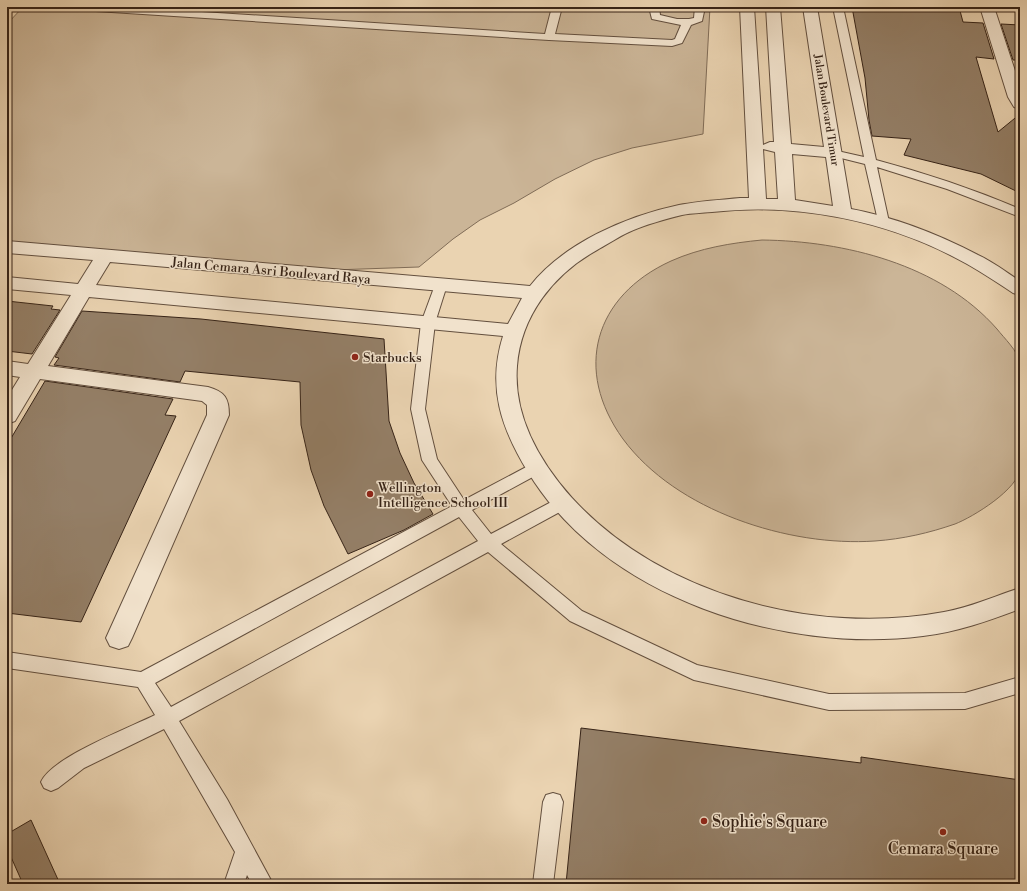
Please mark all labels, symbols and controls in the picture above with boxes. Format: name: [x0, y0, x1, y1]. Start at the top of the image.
street label: Jalan Boulevard Timur: [810, 52, 842, 167]
street label: Jalan Cemara Asri Boulevard Raya: [170, 254, 372, 288]
place label: Starbucks: [363, 350, 422, 366]
marker: Starbucks: [350, 352, 360, 362]
place label: Wellington Intelligence School III: [377, 480, 508, 511]
marker: Wellington Intelligence School III: [365, 489, 375, 499]
place label: Sophie's Square: [712, 812, 827, 832]
marker: Sophie's Square: [699, 816, 709, 826]
marker: Cemara Square: [938, 827, 948, 837]
place label: Cemara Square: [888, 839, 998, 859]

